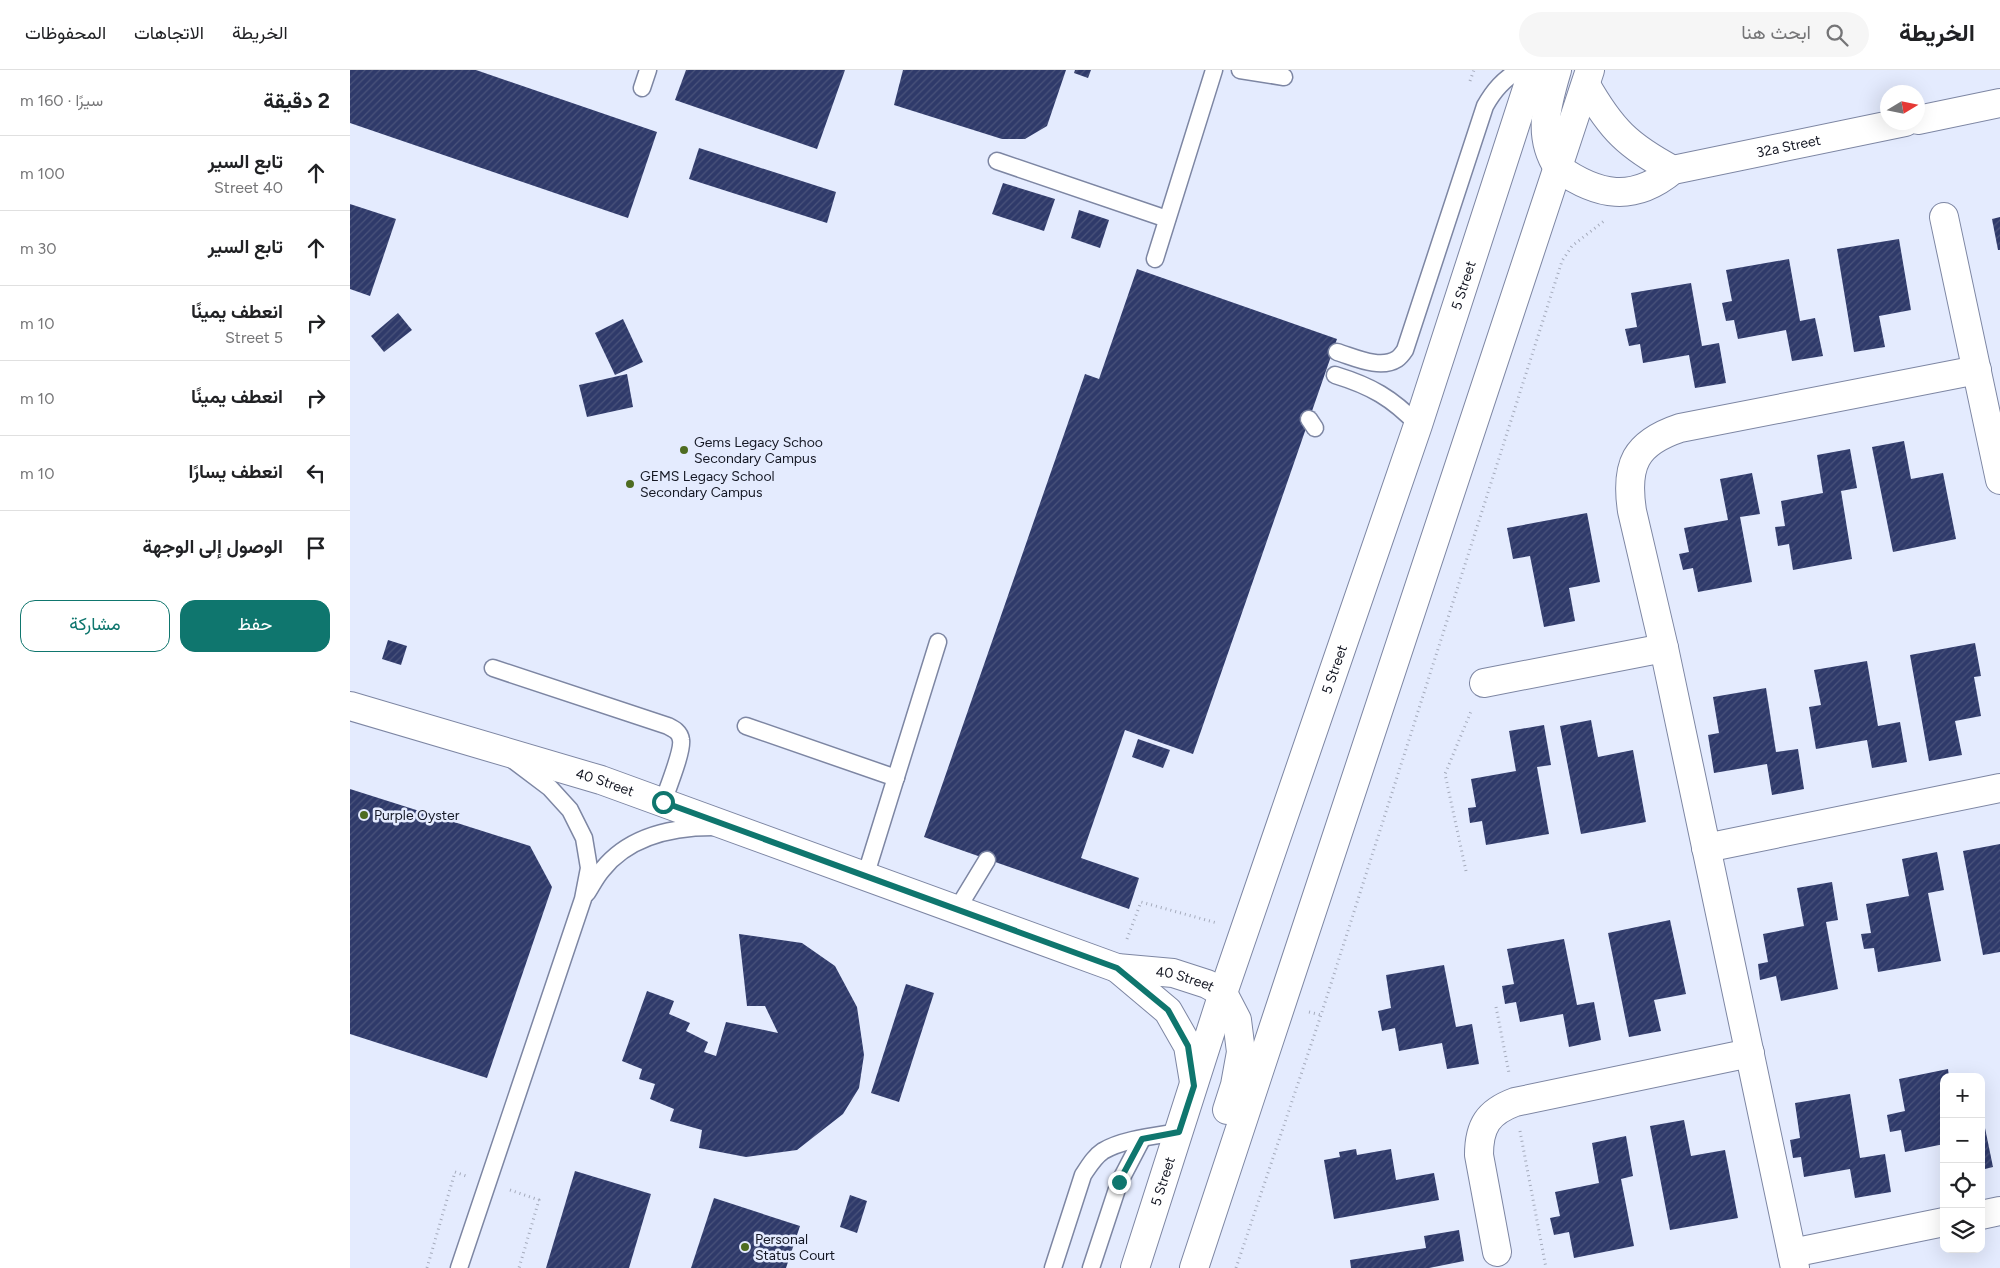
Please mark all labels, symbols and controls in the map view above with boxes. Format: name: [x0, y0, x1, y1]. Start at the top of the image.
search box: [1519, 12, 1869, 57]
text: الخريطة: [1899, 18, 1975, 47]
text: ابحث هنا: [1741, 21, 1811, 44]
icon: search: [1823, 21, 1851, 49]
text: المحفوظات: [25, 22, 106, 44]
text: الاتجاهات: [134, 22, 204, 44]
text: الخريطة: [232, 22, 288, 44]
north arrow: [1880, 85, 1925, 130]
text: 2 دقيقة: [263, 88, 330, 113]
text: سيرًا · 160 m: [20, 91, 103, 110]
street label: 32a Street: [1755, 132, 1822, 162]
text: تابع السير: [208, 150, 283, 173]
icon: ahead: [302, 159, 330, 187]
text: 100 m: [20, 164, 65, 183]
text: 40 Street: [214, 178, 283, 197]
icon: ahead: [302, 234, 330, 262]
text: تابع السير: [208, 235, 283, 258]
text: 30 m: [20, 239, 57, 258]
street label: 5 Street: [1448, 259, 1480, 312]
text: انعطف يمينًا: [191, 300, 283, 323]
icon: right: [302, 309, 330, 337]
text: 10 m: [20, 314, 54, 333]
text: 5 Street: [225, 328, 283, 347]
icon: right: [302, 384, 330, 412]
text: انعطف يمينًا: [191, 385, 283, 408]
text: 10 m: [20, 389, 54, 408]
place label: Gems Legacy Schoo Secondary Campus: [694, 434, 823, 467]
marker: Gems Legacy Schoo Secondary Campus: [678, 444, 690, 456]
icon: left: [302, 459, 330, 487]
text: انعطف يسارًا: [189, 460, 283, 483]
text: 10 m: [20, 464, 54, 483]
place label: GEMS Legacy School Secondary Campus: [640, 468, 775, 501]
marker: GEMS Legacy School Secondary Campus: [624, 478, 636, 490]
icon: arrive: [302, 534, 330, 562]
text: الوصول إلى الوجهة: [143, 535, 283, 558]
button: مشاركة: [20, 600, 170, 652]
button: حفظ: [180, 600, 330, 652]
street label: 5 Street: [1318, 643, 1351, 696]
street label: 40 Street: [574, 765, 636, 800]
route start: [652, 791, 675, 814]
place label: Purple Oyster: [374, 807, 460, 824]
marker: Purple Oyster: [358, 809, 370, 821]
street label: 40 Street: [1155, 963, 1217, 995]
map controls: [1940, 1073, 1985, 1253]
button: +: [1940, 1073, 1985, 1118]
button: −: [1940, 1118, 1985, 1163]
street label: 5 Street: [1147, 1155, 1179, 1208]
button: locate: [1940, 1163, 1985, 1208]
route end: [1108, 1171, 1131, 1194]
button: layers: [1940, 1208, 1985, 1253]
place label: Personal Status Court: [755, 1231, 835, 1264]
marker: Personal Status Court: [739, 1241, 751, 1253]

